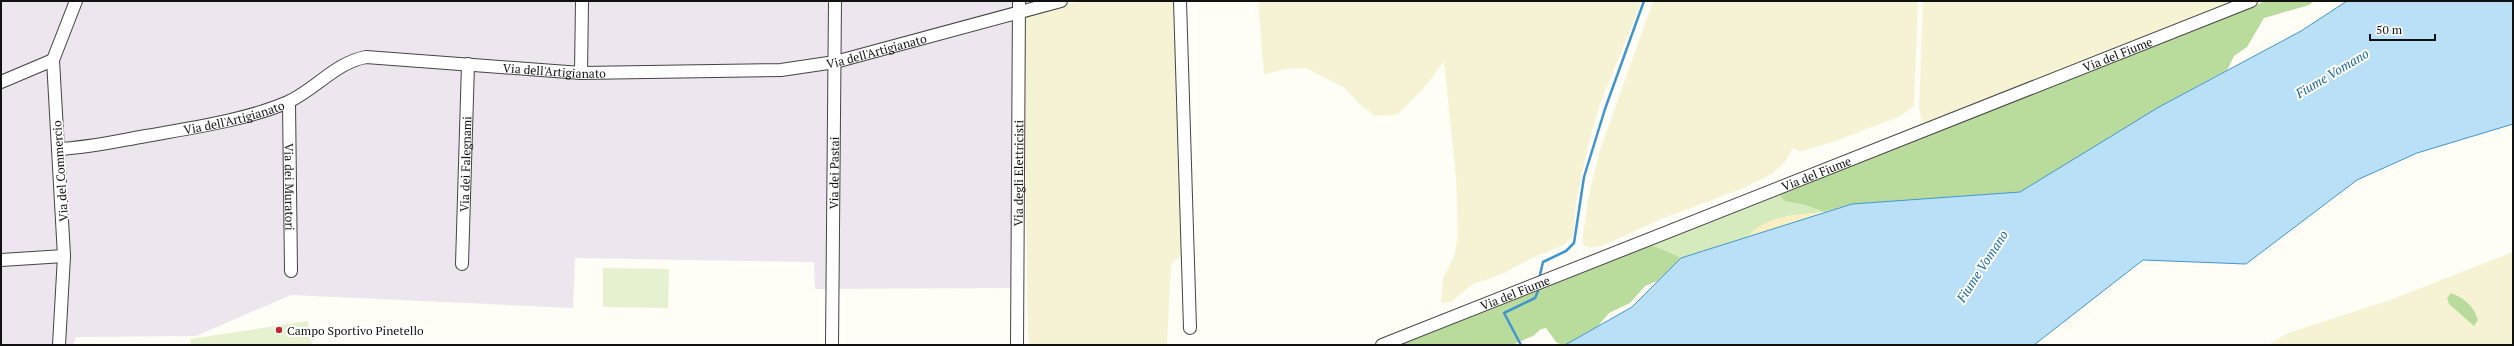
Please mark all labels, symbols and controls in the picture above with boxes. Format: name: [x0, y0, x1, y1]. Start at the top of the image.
scale bar: [2370, 16, 2435, 42]
text: 50 m: [2376, 22, 2403, 37]
street label: Via dell'Artigianato: [825, 30, 928, 71]
street label: Via del Fiume: [2081, 33, 2154, 74]
water label: Fiume Vomano: [2291, 44, 2372, 102]
street label: Via dell'Artigianato: [502, 60, 606, 81]
street label: Via dell'Artigianato: [182, 97, 287, 137]
street label: Via dei Falegnami: [456, 116, 474, 212]
street label: Via degli Elettricisti: [1010, 119, 1026, 226]
street label: Via del Commercio: [49, 120, 71, 222]
street label: Via dei Pastai: [826, 136, 841, 209]
street label: Via dei Muratori: [282, 143, 298, 231]
street label: Via del Fiume: [1779, 153, 1853, 194]
water label: Fiume Vomano: [1951, 226, 2012, 306]
street label: Via del Fiume: [1478, 272, 1552, 313]
place label: Campo Sportivo Pinetello: [287, 323, 424, 338]
marker: Campo Sportivo Pinetello: [274, 325, 284, 335]

